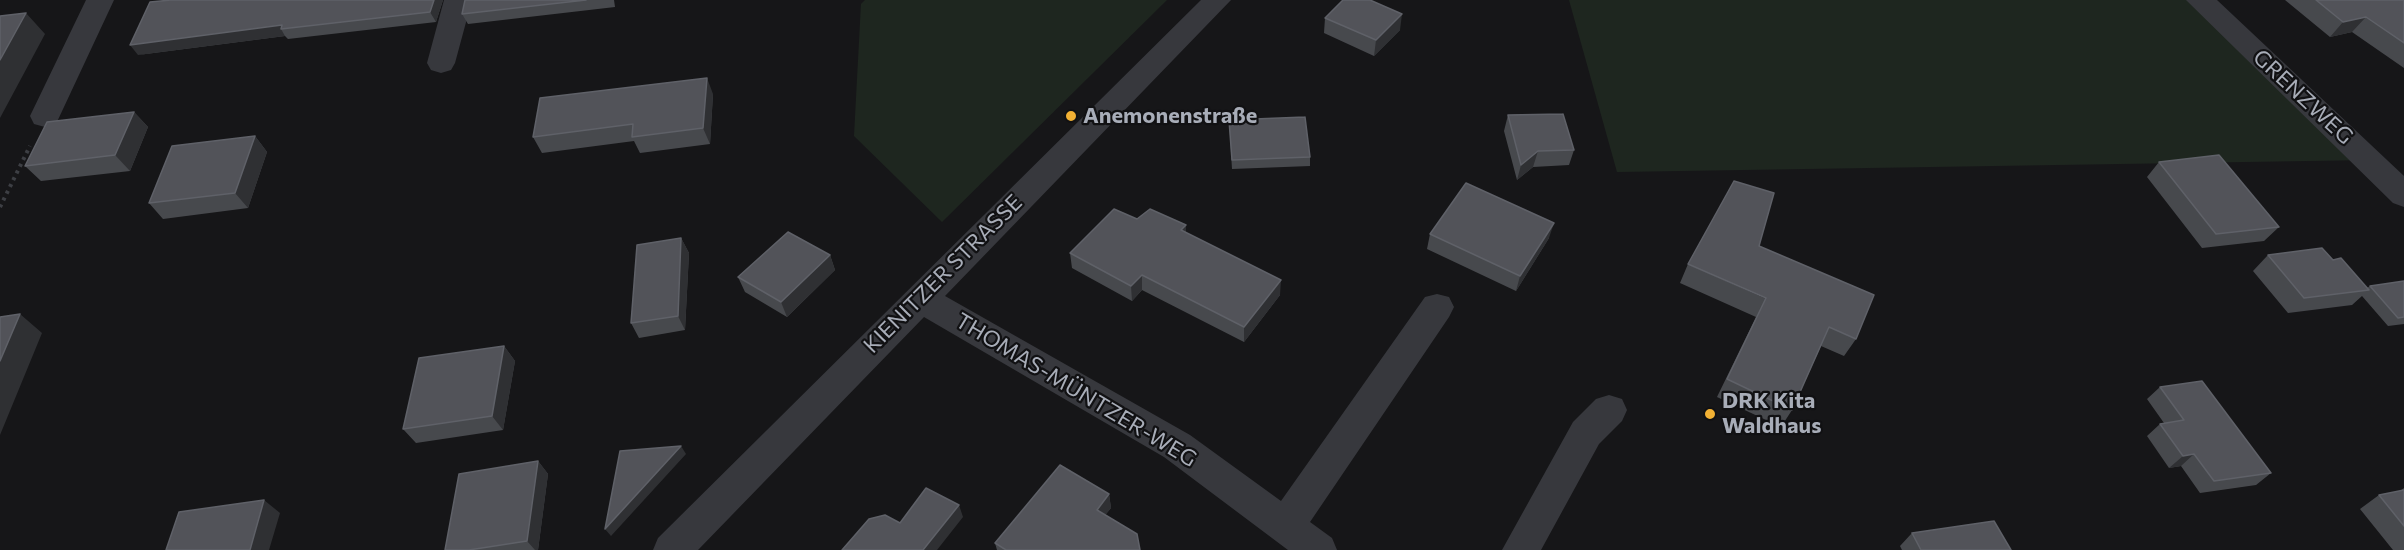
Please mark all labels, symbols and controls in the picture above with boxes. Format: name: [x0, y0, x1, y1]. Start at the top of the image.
street label: GRENZWEG: [2248, 44, 2358, 150]
place label: Anemonenstraße: [1083, 103, 1257, 129]
marker: Anemonenstraße: [1064, 109, 1078, 123]
street label: KIENITZER STRASSE: [858, 189, 1028, 359]
street label: THOMAS-MÜNTZER-WEG: [951, 307, 1201, 473]
place label: DRK Kita Waldhaus: [1722, 388, 1821, 440]
marker: DRK Kita Waldhaus: [1703, 407, 1717, 421]

